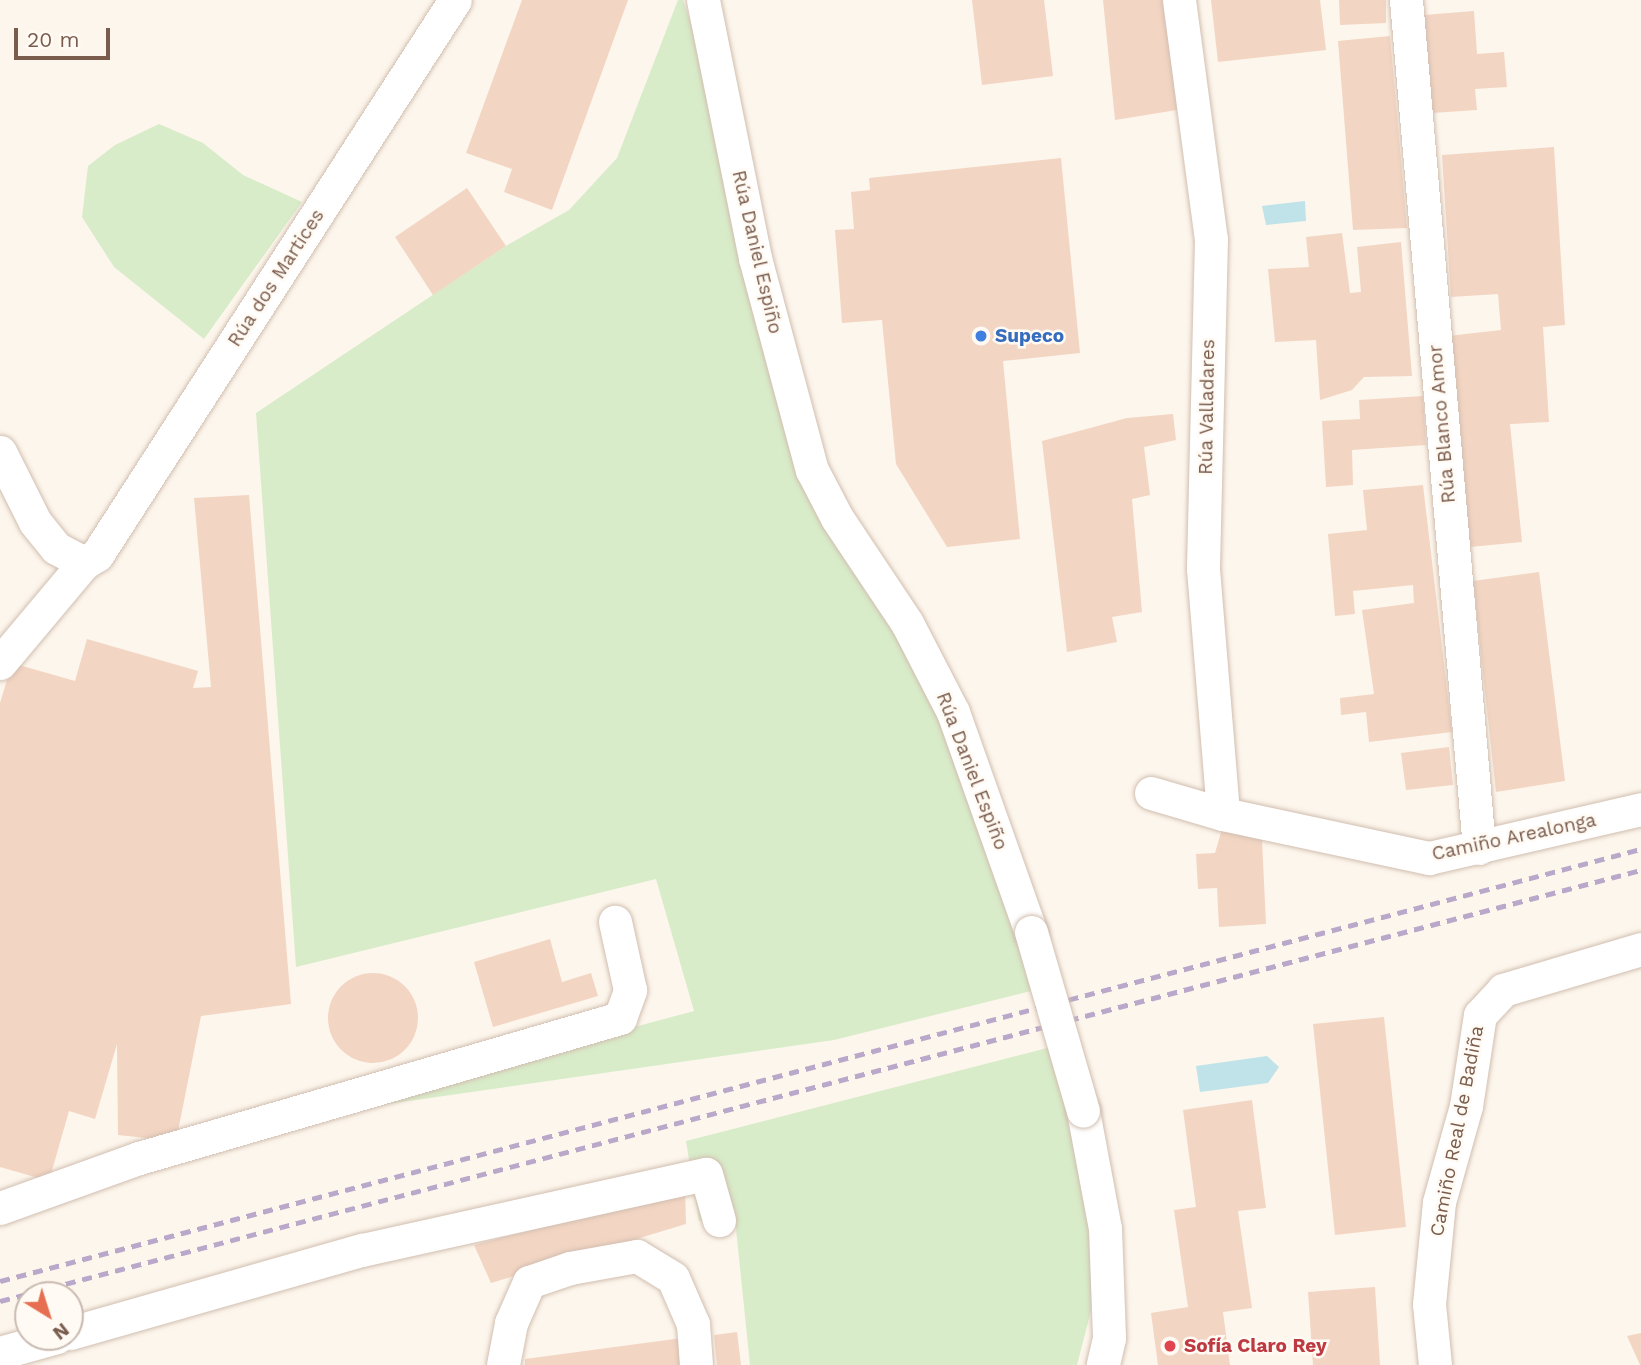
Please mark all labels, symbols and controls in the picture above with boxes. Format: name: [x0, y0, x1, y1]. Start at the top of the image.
scale bar: [18, 14, 114, 58]
text: 20 m: [27, 27, 79, 52]
street label: Rúa Daniel Espiño: [727, 168, 787, 336]
street label: Rúa dos Martices: [223, 205, 329, 351]
place label: Supeco: [995, 325, 1064, 347]
marker: Supeco: [973, 328, 989, 344]
street label: Rúa Valladares: [1194, 338, 1220, 476]
street label: Rúa Blanco Amor: [1424, 343, 1460, 505]
street label: Rúa Daniel Espiño: [931, 688, 1013, 854]
street label: Camiño Arealonga: [1429, 808, 1599, 866]
street label: Camiño Real de Badiña: [1425, 1023, 1489, 1239]
north arrow: [14, 1281, 84, 1351]
text: N: [48, 1318, 74, 1345]
place label: Sofía Claro Rey: [1184, 1335, 1327, 1357]
marker: Sofía Claro Rey: [1162, 1338, 1178, 1354]

